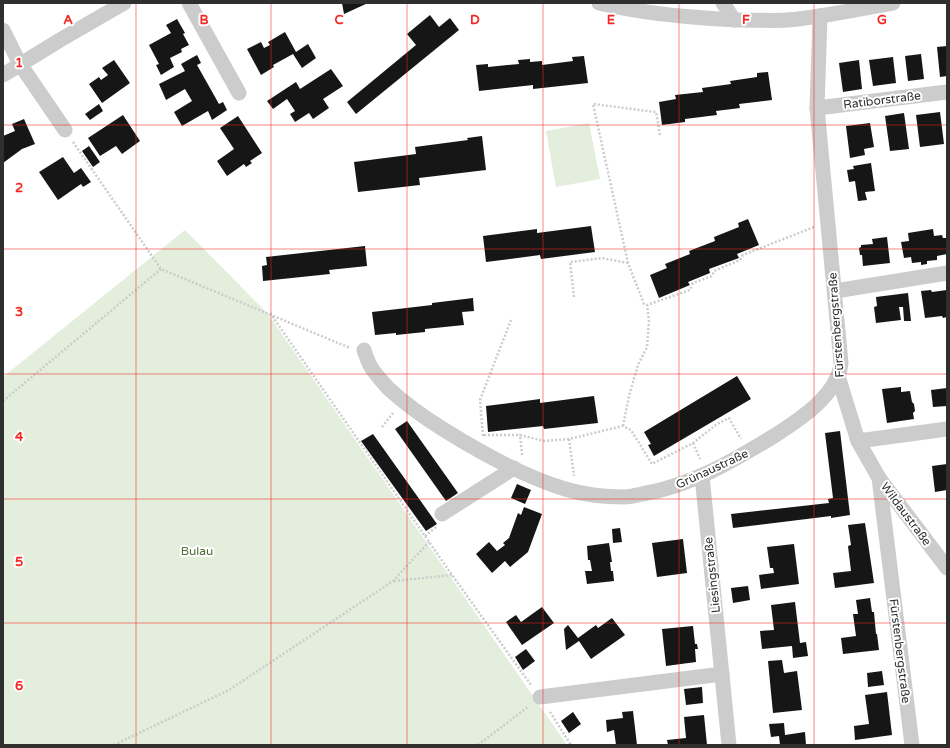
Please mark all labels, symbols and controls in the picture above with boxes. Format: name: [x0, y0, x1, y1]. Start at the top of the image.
text: A: [63, 12, 73, 28]
text: B: [199, 12, 209, 28]
text: C: [334, 12, 344, 28]
text: D: [470, 12, 480, 28]
text: E: [607, 12, 615, 28]
text: F: [742, 12, 750, 28]
text: G: [877, 12, 887, 28]
text: 1: [15, 55, 23, 71]
street label: Ratiborstraße: [842, 88, 922, 112]
text: 2: [15, 180, 23, 196]
street label: Fürstenbergstraße: [825, 272, 847, 378]
text: 3: [15, 304, 23, 320]
text: 4: [15, 429, 24, 445]
street label: Grünaustraße: [674, 446, 751, 492]
street label: Wildaustraße: [878, 480, 934, 548]
street label: Liesingstraße: [701, 536, 723, 614]
park label: Bulau: [181, 544, 213, 558]
text: 5: [15, 554, 23, 570]
street label: Fürstenbergstraße: [887, 598, 913, 704]
text: 6: [15, 678, 23, 694]

